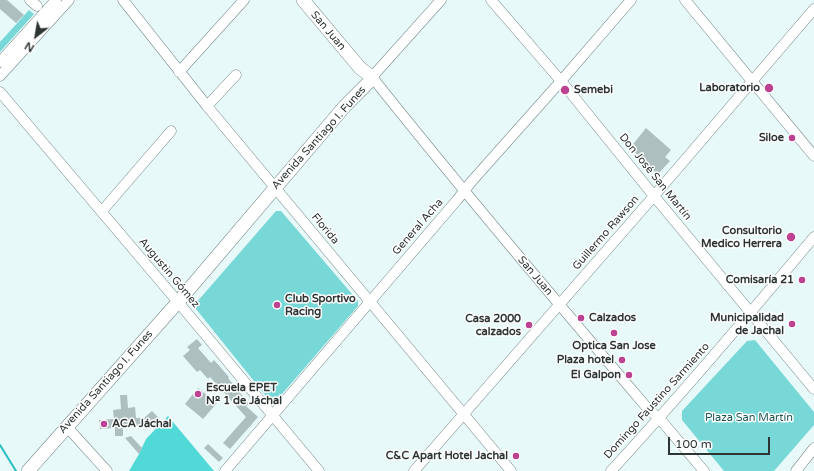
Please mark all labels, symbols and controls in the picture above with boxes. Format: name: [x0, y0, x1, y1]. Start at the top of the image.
street label: San Juan: [308, 9, 348, 53]
north arrow: [16, 16, 56, 56]
text: N: [22, 39, 37, 55]
place label: Laboratorio: [699, 81, 760, 95]
marker: Laboratorio: [763, 82, 775, 94]
place label: Semebi: [574, 83, 613, 97]
street label: Avenida Santiago I. Funes: [269, 84, 369, 192]
marker: Semebi: [559, 84, 571, 96]
street label: Don José San Martín: [616, 131, 694, 223]
place label: Siloe: [759, 131, 784, 145]
marker: Siloe: [787, 133, 797, 143]
street label: Guillermo Rawson: [570, 193, 642, 273]
street label: General Acha: [390, 196, 446, 258]
street label: Florida: [308, 211, 342, 247]
place label: Consultorio Medico Herrera: [701, 224, 782, 250]
marker: Consultorio Medico Herrera: [785, 231, 797, 243]
street label: Augustin Gómez: [136, 235, 202, 311]
street label: San Juan: [515, 254, 555, 298]
place label: Comisaría 21: [726, 273, 794, 287]
marker: Comisaría 21: [797, 275, 807, 285]
place label: Club Sportivo Racing: [285, 292, 356, 318]
marker: Club Sportivo Racing: [272, 300, 282, 310]
place label: Calzados: [589, 311, 636, 325]
place label: Municipalidad de Jachal: [710, 311, 784, 337]
place label: Casa 2000 calzados: [465, 312, 521, 338]
marker: Calzados: [576, 313, 586, 323]
marker: Municipalidad de Jachal: [787, 319, 797, 329]
marker: Casa 2000 calzados: [524, 320, 534, 330]
street label: Avenida Santiago I. Funes: [56, 328, 156, 436]
marker: Optica San Jose: [609, 328, 619, 338]
place label: Optica San Jose: [572, 339, 656, 353]
street label: Domingo Faustino Sarmiento: [601, 340, 713, 462]
place label: Plaza hotel: [557, 353, 614, 367]
marker: Plaza hotel: [617, 355, 627, 365]
place label: El Galpon: [571, 368, 621, 382]
marker: El Galpon: [624, 370, 634, 380]
place label: Escuela EPET Nº 1 de Jáchal: [206, 381, 282, 407]
marker: Escuela EPET Nº 1 de Jáchal: [193, 389, 203, 399]
park label: Plaza San Martín: [705, 411, 793, 425]
place label: ACA Jáchal: [112, 417, 172, 431]
marker: ACA Jáchal: [99, 419, 109, 429]
scale bar: [670, 429, 772, 455]
text: 100 m: [675, 437, 712, 451]
place label: C&C Apart Hotel Jachal: [386, 449, 508, 463]
marker: C&C Apart Hotel Jachal: [511, 451, 521, 461]

